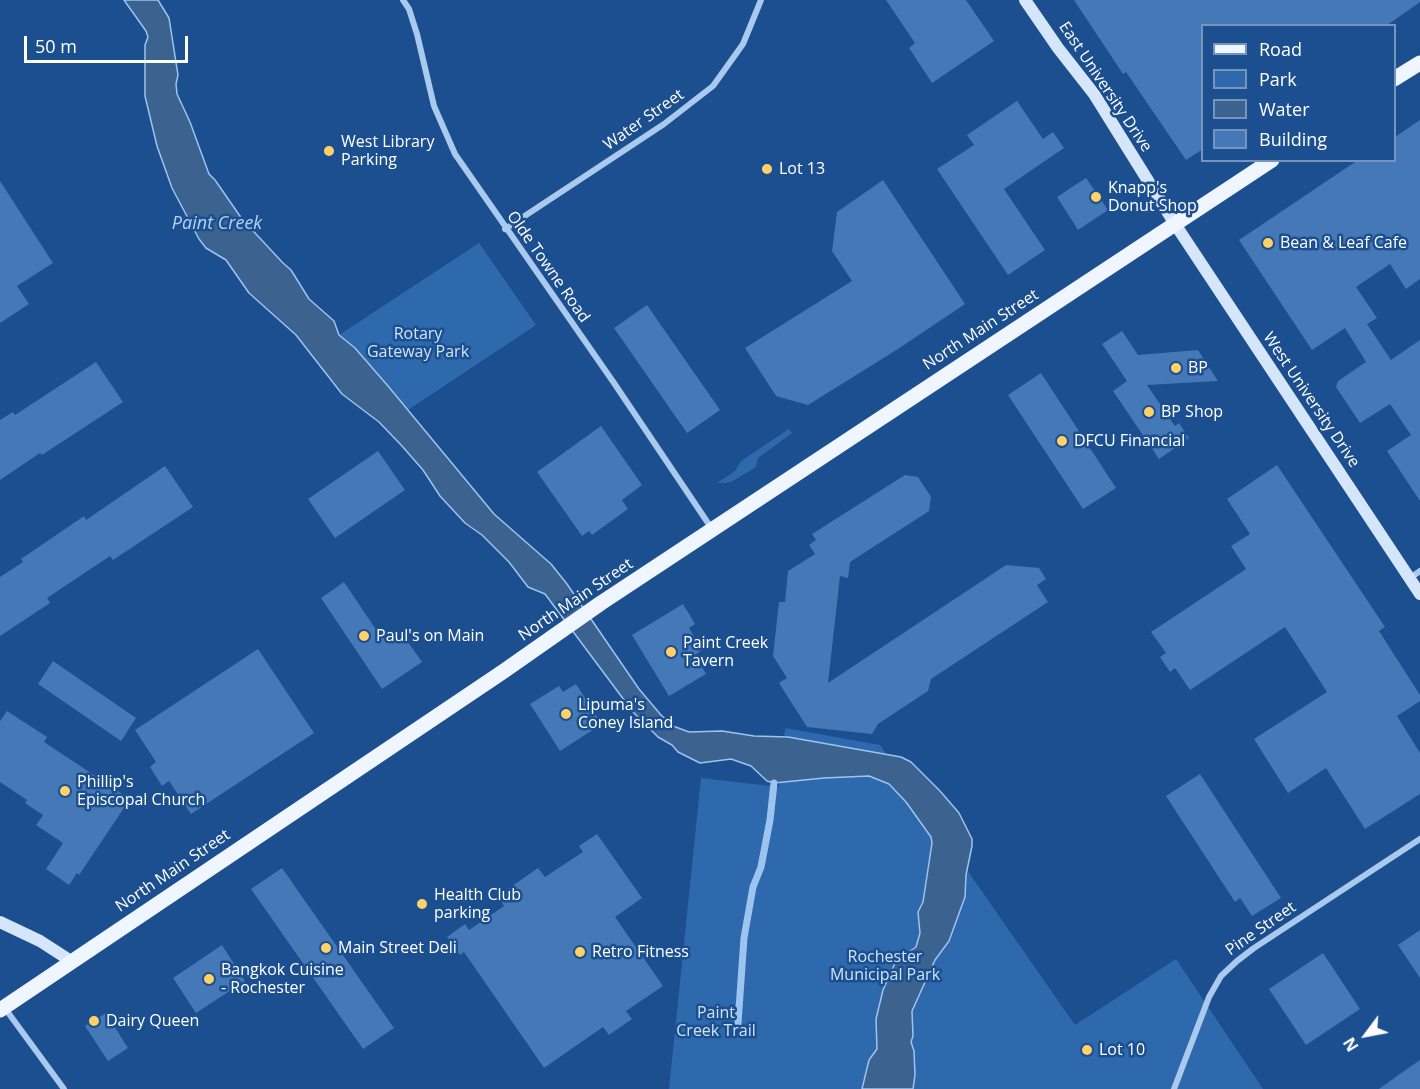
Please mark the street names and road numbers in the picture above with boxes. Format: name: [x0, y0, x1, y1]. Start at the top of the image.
street label: East University Drive: [1054, 18, 1156, 156]
street label: Water Street: [600, 85, 688, 155]
street label: Olde Towne Road: [502, 208, 594, 326]
street label: North Main Street: [920, 285, 1042, 375]
street label: West University Drive: [1259, 329, 1363, 471]
street label: North Main Street: [515, 555, 637, 645]
street label: North Main Street: [112, 826, 234, 916]
street label: Pine Street: [1222, 898, 1300, 960]

